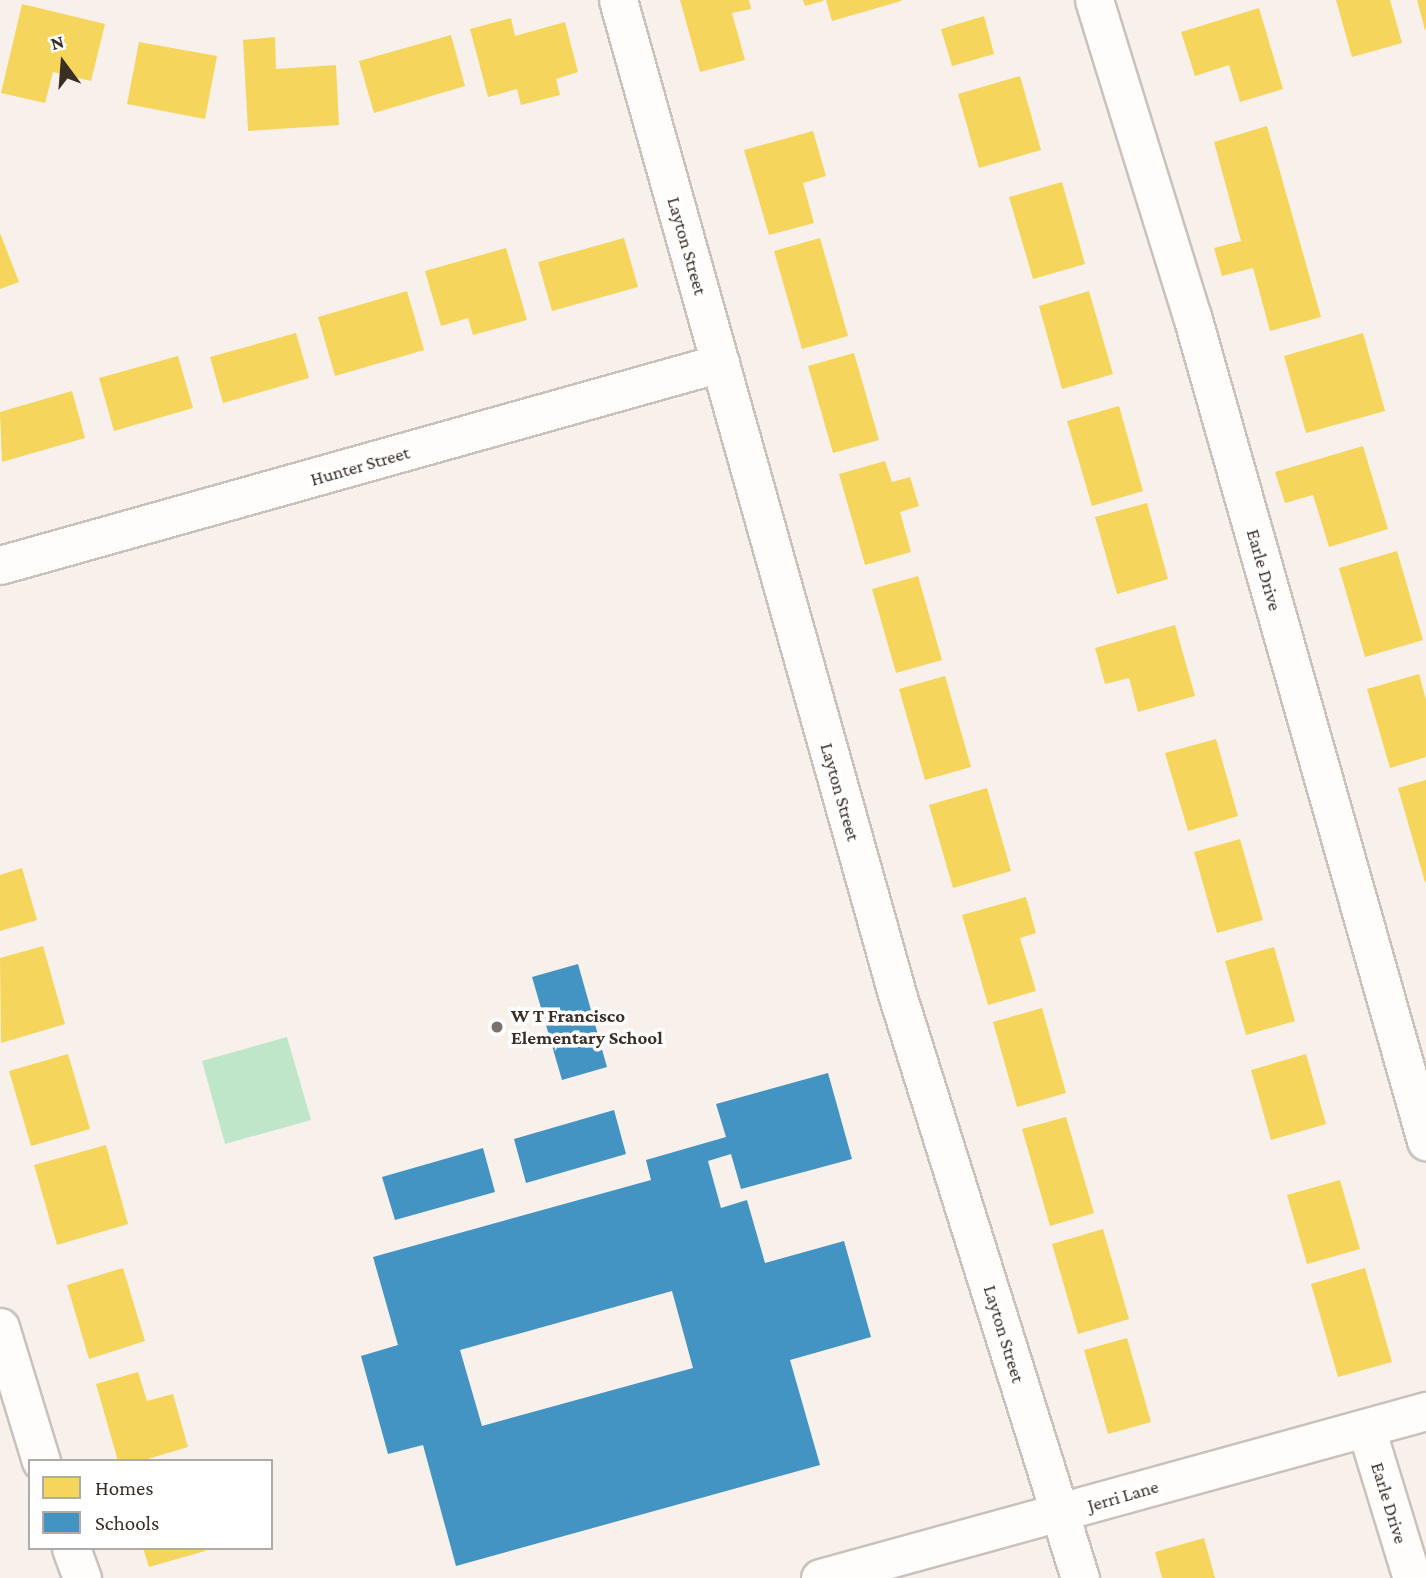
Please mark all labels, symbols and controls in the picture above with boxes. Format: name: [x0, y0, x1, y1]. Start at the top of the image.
north arrow: [28, 28, 98, 98]
text: N: [48, 30, 66, 54]
street label: Layton Street: [662, 194, 712, 298]
street label: Hunter Street: [308, 441, 412, 491]
street label: Earle Drive: [1241, 527, 1287, 613]
street label: Layton Street: [815, 740, 865, 844]
place label: W T Francisco Elementary School: [511, 1005, 663, 1049]
marker: W T Francisco Elementary School: [489, 1019, 505, 1035]
street label: Layton Street: [978, 1282, 1030, 1386]
legend: [28, 1459, 273, 1550]
street label: Earle Drive: [1366, 1460, 1412, 1546]
street label: Jerri Lane: [1085, 1475, 1161, 1517]
text: Homes: [95, 1476, 154, 1500]
text: Schools: [95, 1511, 159, 1535]

